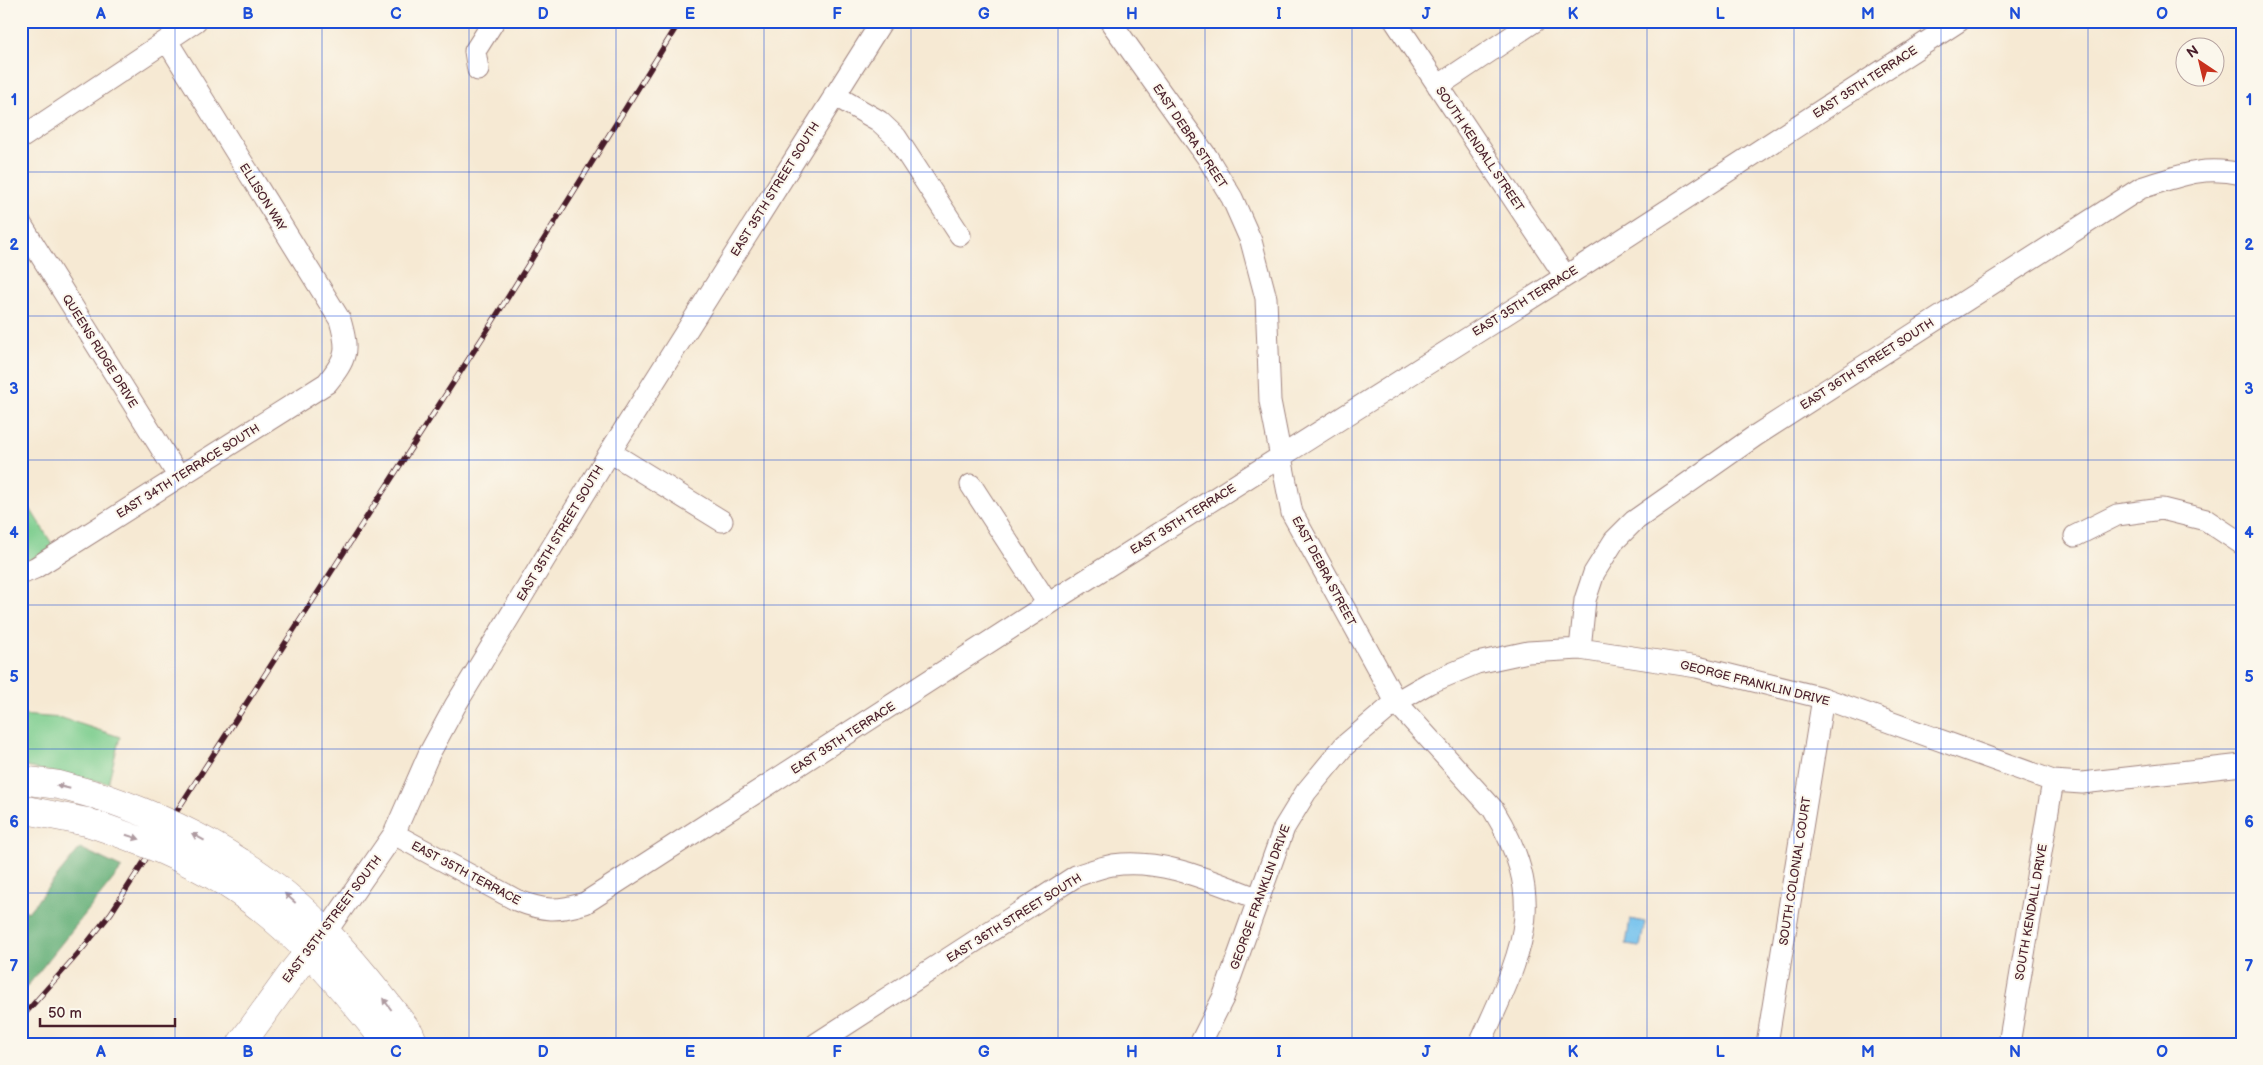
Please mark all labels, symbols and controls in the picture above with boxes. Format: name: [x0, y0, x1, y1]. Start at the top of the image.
text: A: [95, 5, 106, 24]
text: B: [242, 5, 254, 24]
text: C: [390, 5, 402, 24]
text: D: [537, 5, 549, 24]
text: E: [685, 5, 695, 24]
text: F: [832, 5, 842, 24]
text: G: [978, 5, 990, 24]
text: H: [1126, 5, 1138, 24]
text: I: [1276, 5, 1282, 24]
text: J: [1422, 5, 1431, 24]
text: K: [1568, 5, 1579, 24]
text: L: [1715, 5, 1725, 24]
text: M: [1861, 5, 1875, 24]
text: N: [2009, 5, 2021, 24]
text: O: [2156, 5, 2168, 24]
north arrow: [2176, 38, 2226, 88]
text: N: [2184, 42, 2202, 62]
street label: EAST 35TH TERRACE: [1810, 43, 1920, 122]
street label: EAST DEBRA STREET: [1149, 81, 1230, 192]
street label: SOUTH KENDALL STREET: [1432, 84, 1527, 215]
text: 1: [11, 91, 17, 110]
text: 1: [2246, 91, 2252, 110]
street label: EAST 35TH STREET SOUTH: [728, 119, 823, 259]
street label: ELLISON WAY: [236, 161, 290, 235]
text: 2: [9, 236, 19, 255]
text: 2: [2244, 236, 2254, 255]
street label: EAST 35TH TERRACE: [1470, 263, 1581, 340]
street label: QUEENS RIDGE DRIVE: [59, 292, 141, 411]
street label: EAST 36TH STREET SOUTH: [1798, 316, 1937, 413]
text: 3: [9, 380, 19, 399]
text: 3: [2244, 380, 2254, 399]
street label: EAST 34TH TERRACE SOUTH: [114, 421, 263, 522]
street label: EAST 35TH STREET SOUTH: [514, 463, 607, 604]
street label: EAST 35TH TERRACE: [1128, 481, 1239, 558]
street label: EAST DEBRA STREET: [1288, 514, 1359, 629]
text: 4: [9, 524, 19, 543]
text: 4: [2244, 524, 2254, 543]
street label: GEORGE FRANKLIN DRIVE: [1679, 658, 1831, 709]
text: 5: [9, 668, 19, 687]
text: 5: [2244, 668, 2254, 687]
street label: EAST 35TH TERRACE: [788, 699, 898, 778]
one-way arrow: [55, 783, 70, 791]
street label: SOUTH COLONIAL COURT: [1776, 795, 1815, 946]
text: 6: [9, 813, 19, 832]
text: 6: [2244, 813, 2254, 832]
street label: GEORGE FRANKLIN DRIVE: [1227, 822, 1294, 972]
one-way arrow: [191, 832, 205, 841]
one-way arrow: [126, 833, 141, 841]
street label: EAST 35TH TERRACE: [409, 838, 523, 909]
street label: SOUTH KENDALL DRIVE: [2012, 843, 2051, 981]
street label: EAST 35TH STREET SOUTH: [279, 853, 385, 986]
street label: EAST 36TH STREET SOUTH: [944, 871, 1085, 966]
one-way arrow: [285, 892, 297, 904]
text: 7: [10, 957, 19, 976]
text: 7: [2245, 957, 2254, 976]
scale bar: [40, 995, 175, 1027]
one-way arrow: [382, 997, 392, 1011]
text: 50 m: [48, 1004, 82, 1023]
text: A: [95, 1043, 106, 1062]
text: B: [242, 1043, 254, 1062]
text: C: [390, 1043, 402, 1062]
text: D: [537, 1043, 549, 1062]
text: E: [685, 1043, 695, 1062]
text: F: [832, 1043, 842, 1062]
text: G: [978, 1043, 990, 1062]
text: H: [1126, 1043, 1138, 1062]
text: I: [1276, 1043, 1282, 1062]
text: J: [1422, 1043, 1431, 1062]
text: K: [1568, 1043, 1579, 1062]
text: L: [1715, 1043, 1725, 1062]
text: M: [1861, 1043, 1875, 1062]
text: N: [2009, 1043, 2021, 1062]
text: O: [2156, 1043, 2168, 1062]

